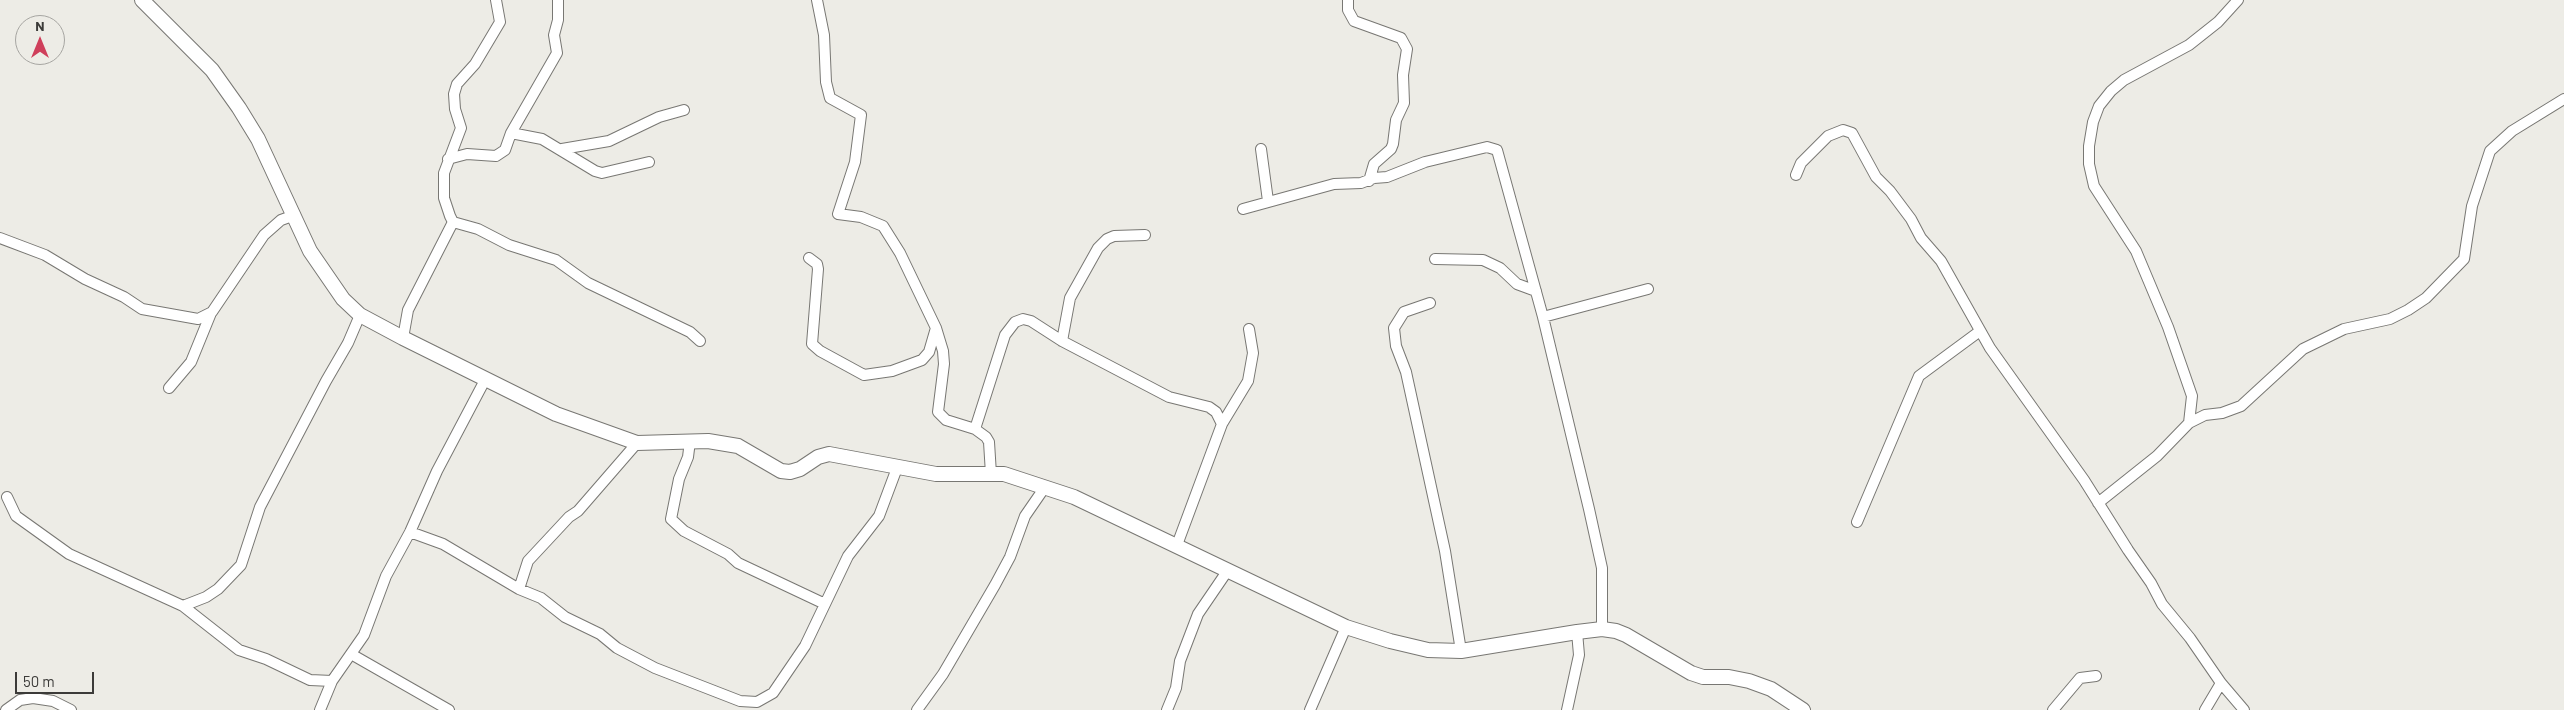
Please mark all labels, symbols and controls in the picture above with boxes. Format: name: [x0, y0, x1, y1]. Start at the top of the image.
north arrow: [15, 15, 65, 65]
text: N: [35, 17, 45, 34]
scale bar: [18, 662, 96, 694]
text: 50 m: [23, 672, 55, 690]

